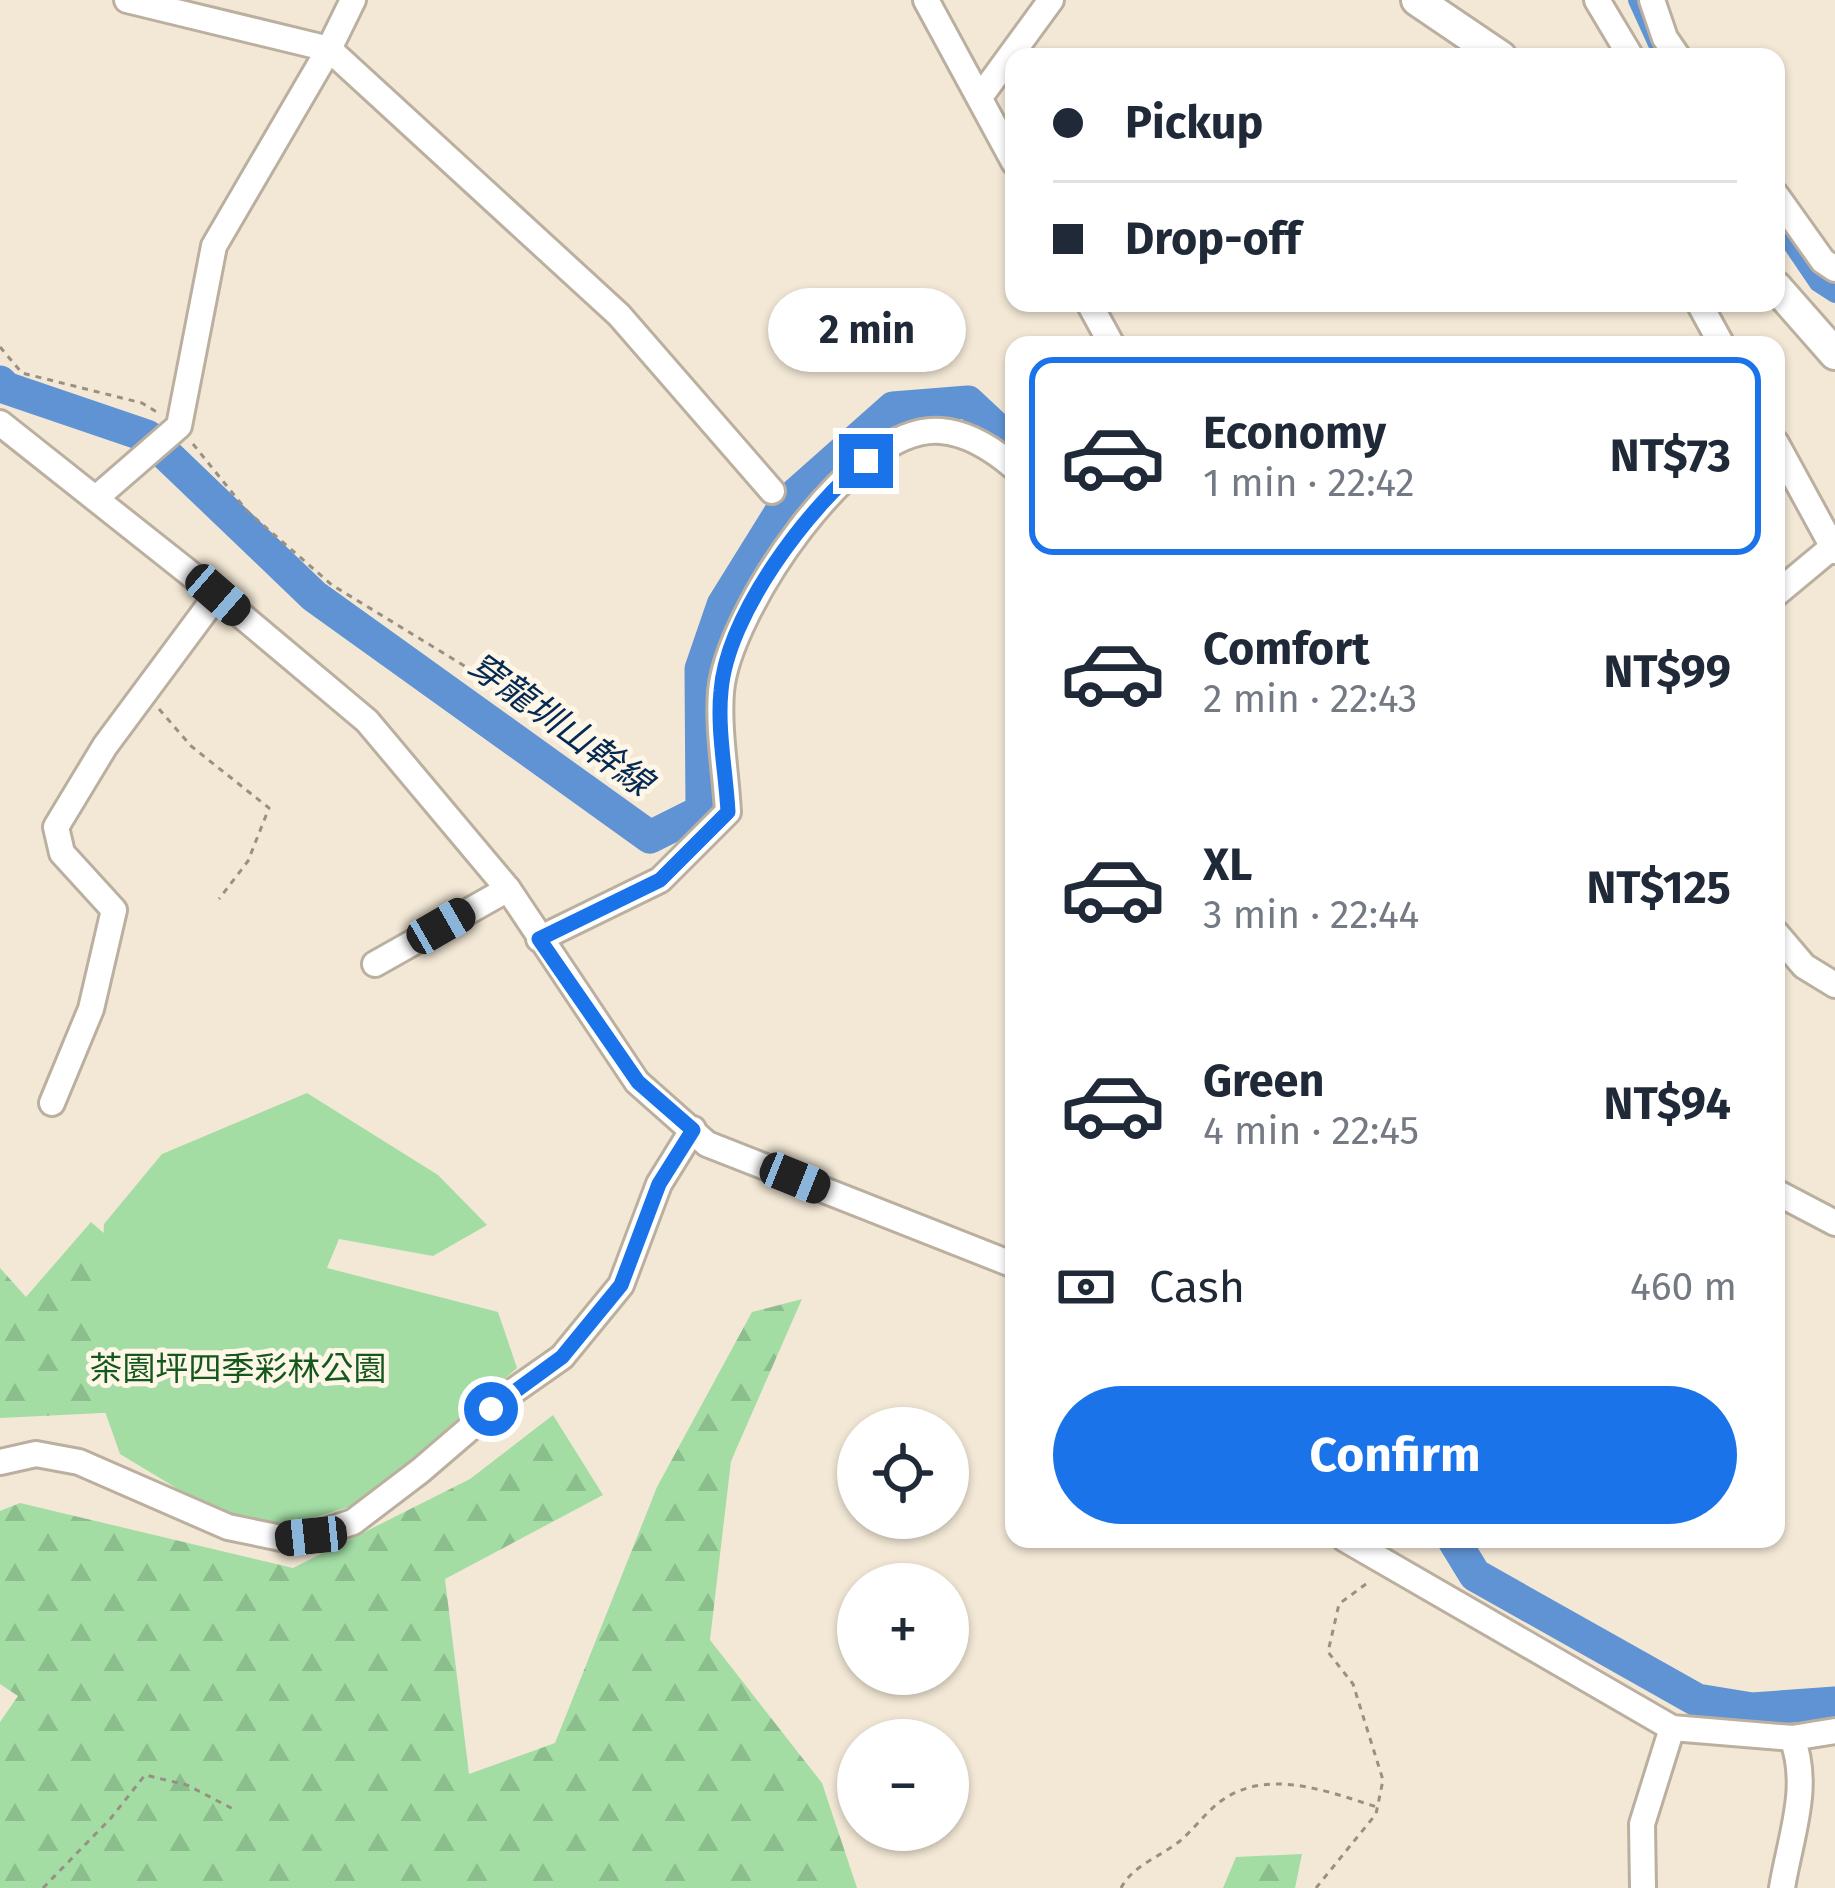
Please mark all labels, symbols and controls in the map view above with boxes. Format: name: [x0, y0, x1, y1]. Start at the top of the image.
text: Pickup: [1125, 96, 1263, 150]
text: Drop-off: [1125, 212, 1301, 266]
callout: 2 min: [767, 287, 965, 371]
text: 2 min: [819, 307, 915, 353]
icon: car: [1059, 402, 1167, 510]
text: Economy: [1203, 406, 1386, 460]
text: NT$73: [1610, 429, 1731, 483]
route end: [839, 434, 893, 488]
text: 1 min · 22:42: [1203, 460, 1415, 506]
car: [179, 558, 257, 632]
icon: car: [1059, 618, 1167, 726]
text: Comfort: [1203, 622, 1370, 676]
water label: 穿龍圳山幹線: [460, 643, 664, 808]
text: NT$99: [1603, 645, 1731, 699]
text: 2 min · 22:43: [1203, 676, 1417, 722]
icon: car: [1059, 834, 1167, 942]
text: XL: [1203, 838, 1252, 892]
text: NT$125: [1586, 861, 1731, 915]
car: [401, 892, 481, 960]
text: 3 min · 22:44: [1203, 892, 1419, 938]
icon: car: [1059, 1050, 1167, 1158]
text: Green: [1203, 1054, 1324, 1108]
text: NT$94: [1604, 1077, 1731, 1131]
text: 4 min · 22:45: [1203, 1108, 1419, 1154]
car: [755, 1148, 835, 1208]
icon: cash: [1053, 1254, 1119, 1320]
text: Cash: [1149, 1260, 1245, 1314]
text: 460 m: [1630, 1264, 1737, 1310]
park label: 茶園坪四季彩林公園: [90, 1349, 387, 1389]
route start: [464, 1382, 518, 1436]
button: Confirm: [1053, 1386, 1737, 1524]
map controls: [837, 1407, 969, 1851]
button: locate: [837, 1407, 969, 1539]
car: [273, 1514, 349, 1558]
button: +: [837, 1563, 969, 1695]
button: −: [837, 1719, 969, 1851]

